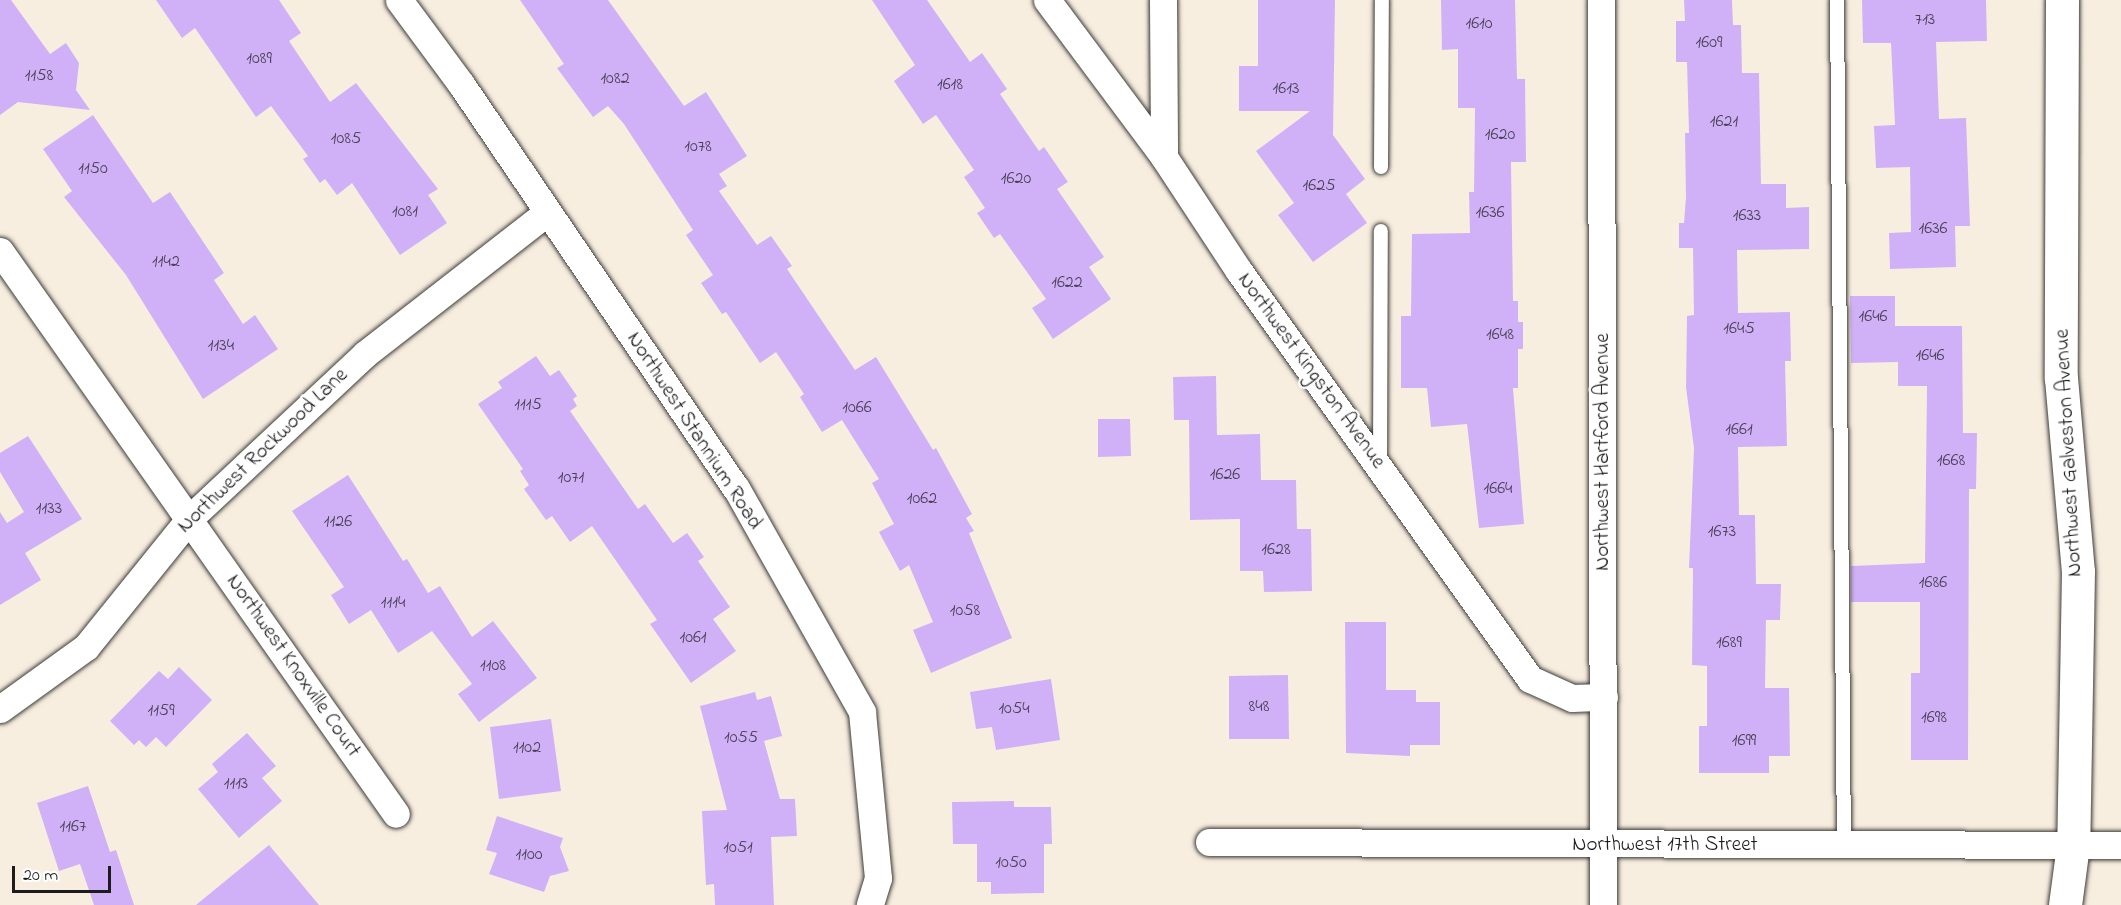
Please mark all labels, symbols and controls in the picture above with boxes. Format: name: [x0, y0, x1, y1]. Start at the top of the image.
house number: 713: [1915, 9, 1935, 31]
house number: 1610: [1465, 13, 1493, 35]
house number: 1609: [1696, 32, 1722, 54]
house number: 1089: [246, 48, 272, 70]
house number: 1158: [25, 65, 53, 87]
house number: 1082: [600, 68, 630, 90]
house number: 1618: [937, 74, 963, 96]
house number: 1613: [1273, 78, 1299, 100]
house number: 1621: [1710, 111, 1738, 133]
house number: 1620: [1485, 124, 1515, 146]
house number: 1085: [331, 128, 361, 150]
house number: 1078: [684, 136, 712, 158]
house number: 1150: [78, 158, 108, 180]
house number: 1620: [1001, 168, 1031, 190]
house number: 1625: [1303, 175, 1335, 197]
house number: 1081: [392, 201, 418, 223]
house number: 1636: [1476, 202, 1504, 224]
house number: 1633: [1733, 205, 1761, 227]
house number: 1636: [1919, 218, 1947, 240]
house number: 1142: [152, 251, 180, 273]
street label: Northwest Kingston Avenue: [1232, 268, 1390, 474]
house number: 1622: [1051, 272, 1083, 294]
house number: 1646: [1859, 306, 1887, 328]
house number: 1645: [1723, 318, 1755, 340]
house number: 1648: [1486, 324, 1514, 346]
street label: Northwest Stannium Road: [621, 328, 767, 534]
street label: Northwest Galveston Avenue: [2050, 328, 2088, 578]
street label: Northwest Hartford Avenue: [1590, 333, 1616, 571]
house number: 1134: [208, 335, 234, 357]
house number: 1646: [1916, 345, 1944, 367]
street label: Northwest Rockwood Lane: [173, 363, 353, 539]
house number: 1115: [514, 394, 542, 416]
house number: 1066: [842, 397, 872, 419]
house number: 1661: [1725, 419, 1753, 441]
house number: 1668: [1937, 450, 1965, 472]
house number: 1626: [1210, 464, 1240, 486]
house number: 1071: [558, 467, 584, 489]
house number: 1664: [1484, 478, 1512, 500]
house number: 1062: [907, 488, 937, 510]
house number: 1133: [36, 498, 62, 520]
house number: 1126: [324, 511, 352, 533]
house number: 1673: [1708, 521, 1736, 543]
house number: 1628: [1261, 539, 1291, 561]
street label: Northwest Knoxville Court: [220, 570, 366, 762]
house number: 1686: [1919, 572, 1947, 594]
house number: 1114: [381, 592, 405, 614]
house number: 1058: [950, 600, 980, 622]
house number: 1061: [679, 627, 707, 649]
house number: 1689: [1716, 632, 1742, 654]
house number: 1108: [480, 655, 506, 677]
house number: 848: [1249, 696, 1269, 718]
house number: 1054: [998, 698, 1030, 720]
house number: 1159: [147, 700, 175, 722]
house number: 1698: [1921, 707, 1947, 729]
house number: 1055: [724, 727, 758, 749]
house number: 1699: [1732, 730, 1756, 752]
house number: 1102: [513, 737, 541, 759]
house number: 1113: [224, 773, 248, 795]
house number: 1167: [60, 816, 86, 838]
street label: Northwest 17th Street: [1572, 832, 1758, 858]
house number: 1051: [723, 837, 753, 859]
house number: 1100: [516, 844, 542, 866]
house number: 1050: [995, 852, 1027, 874]
scale bar: [15, 854, 114, 892]
text: 20 m: [23, 863, 58, 889]

